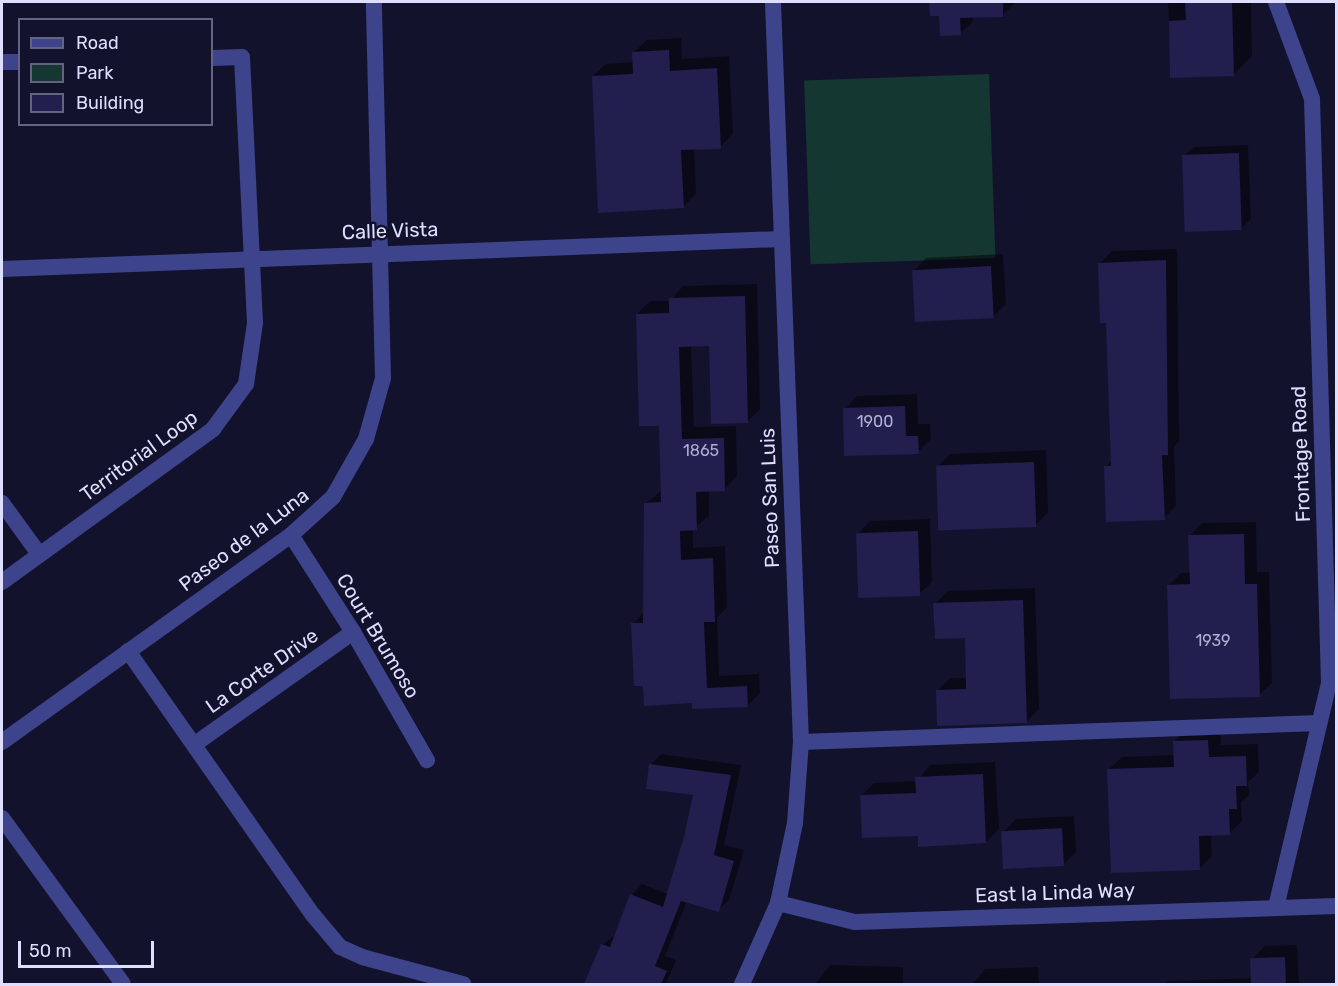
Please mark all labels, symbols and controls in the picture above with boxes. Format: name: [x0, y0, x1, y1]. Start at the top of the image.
legend: [18, 18, 213, 126]
text: Road: [76, 32, 119, 54]
text: Park: [76, 62, 113, 84]
text: Building: [76, 92, 144, 114]
street label: Calle Vista: [341, 217, 439, 245]
street label: Frontage Road: [1287, 385, 1315, 523]
street label: Territorial Loop: [76, 405, 202, 507]
house number: 1900: [857, 412, 893, 432]
street label: Paseo San Luis: [756, 428, 784, 568]
house number: 1865: [683, 441, 719, 461]
street label: Paseo de la Luna: [174, 483, 314, 597]
street label: Court Brumoso: [331, 569, 425, 703]
street label: La Corte Drive: [201, 623, 323, 719]
house number: 1939: [1195, 631, 1231, 651]
street label: East la Linda Way: [974, 878, 1136, 908]
scale bar: [21, 929, 158, 967]
text: 50 m: [29, 940, 72, 962]

